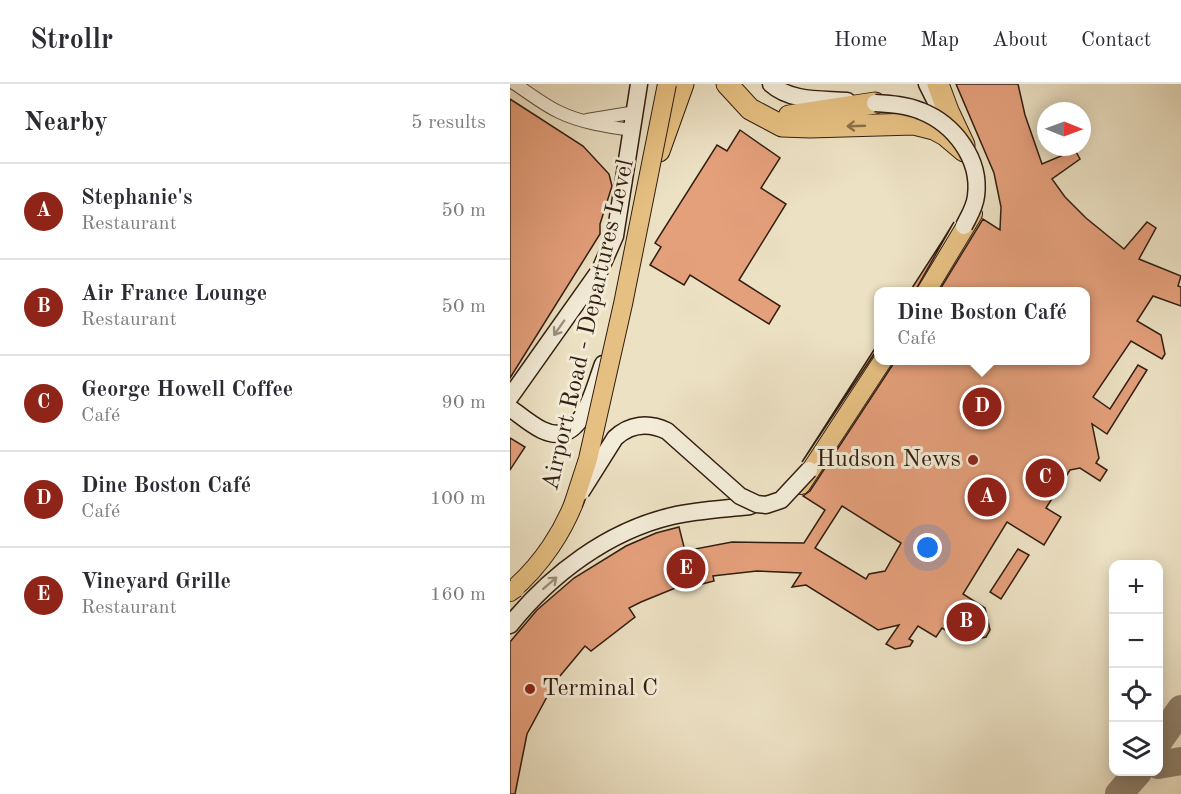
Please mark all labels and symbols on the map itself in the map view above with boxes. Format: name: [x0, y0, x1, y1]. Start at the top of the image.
north arrow: [1037, 102, 1091, 156]
one-way arrow: [846, 120, 866, 132]
street label: Airport Road - Departures Level: [539, 157, 639, 493]
one-way arrow: [553, 319, 565, 336]
pin: D: [962, 384, 1002, 430]
place label: Hudson News: [816, 448, 961, 472]
marker: Hudson News: [966, 453, 980, 467]
pin: C: [1026, 456, 1064, 500]
pin: A: [968, 474, 1006, 520]
your location: [913, 533, 942, 562]
pin: E: [666, 546, 705, 592]
one-way arrow: [542, 576, 557, 590]
pin: B: [946, 600, 986, 644]
place label: Terminal C: [542, 677, 658, 701]
marker: Terminal C: [523, 682, 537, 696]

